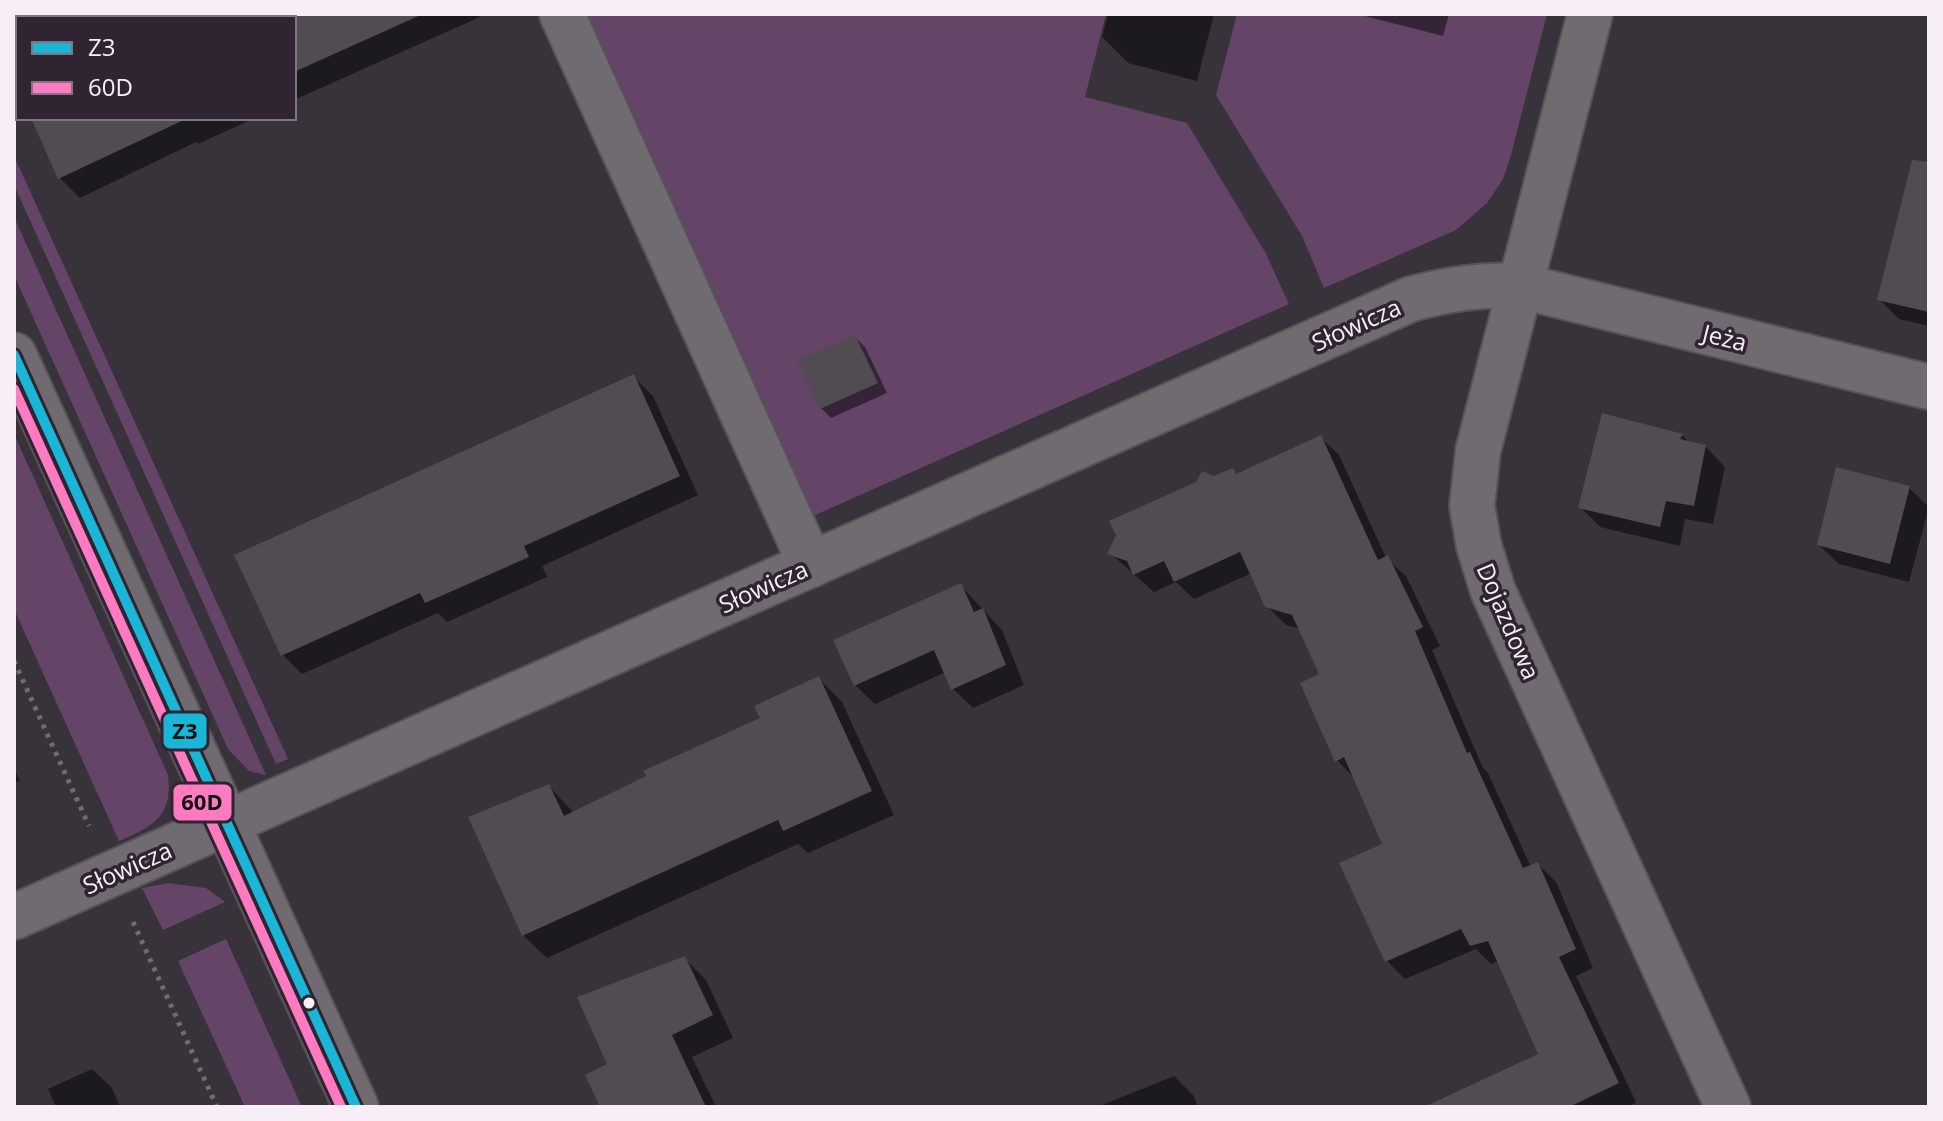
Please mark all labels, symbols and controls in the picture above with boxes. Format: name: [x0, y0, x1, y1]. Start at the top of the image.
legend: [16, 16, 296, 120]
text: Z3: [88, 30, 115, 63]
text: 60D: [88, 70, 133, 103]
street label: Słowicza: [1306, 290, 1406, 358]
street label: Jeża: [1697, 315, 1751, 358]
street label: Słowicza: [713, 552, 813, 620]
street label: Dojazdowa: [1470, 558, 1548, 684]
line badge: Z3: [162, 712, 208, 750]
text: Z3: [172, 715, 198, 745]
line badge: 60D: [172, 783, 233, 822]
text: 60D: [181, 786, 223, 816]
street label: Słowicza: [77, 833, 177, 901]
unlabelled marker: [301, 995, 317, 1011]

